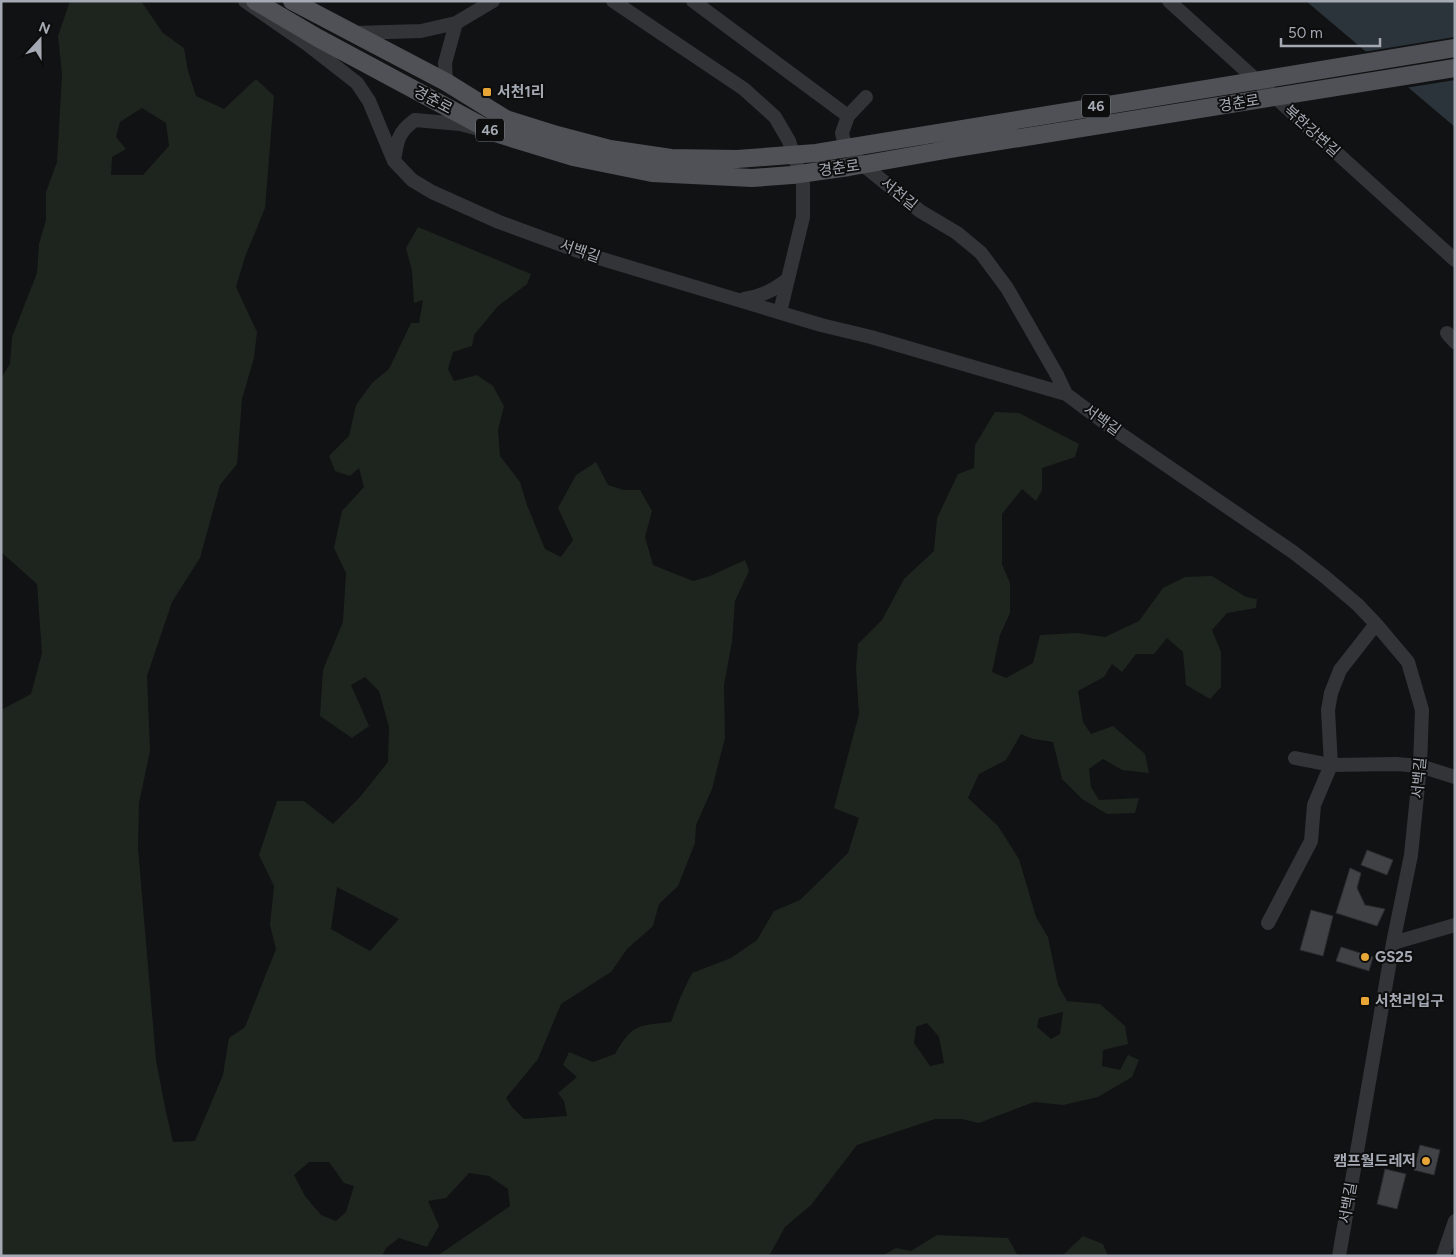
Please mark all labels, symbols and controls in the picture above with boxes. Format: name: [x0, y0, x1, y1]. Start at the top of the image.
north arrow: [15, 15, 65, 65]
scale bar: [1281, 15, 1380, 47]
text: N: [36, 18, 53, 38]
text: 50 m: [1288, 24, 1323, 42]
street label: 경춘로: [410, 82, 456, 118]
place label: 서천1리: [497, 83, 545, 101]
marker: 서천1리: [481, 86, 493, 98]
street label: 경춘로: [1217, 91, 1261, 115]
road number: 46: [1082, 94, 1110, 118]
street label: 북한강변길: [1280, 101, 1344, 161]
road number: 46: [476, 118, 504, 142]
street label: 경춘로: [817, 156, 861, 180]
street label: 서천길: [877, 174, 921, 214]
street label: 서백길: [557, 236, 603, 266]
street label: 서백길: [1080, 401, 1124, 439]
street label: 서백길: [1408, 757, 1430, 799]
place label: GS25: [1375, 948, 1413, 966]
marker: GS25: [1359, 951, 1371, 963]
place label: 서천리입구: [1375, 992, 1444, 1010]
marker: 서천리입구: [1359, 995, 1371, 1007]
place label: 캠프월드레저: [1333, 1152, 1416, 1170]
marker: 캠프월드레저: [1420, 1155, 1432, 1167]
street label: 서백길: [1336, 1181, 1360, 1225]

